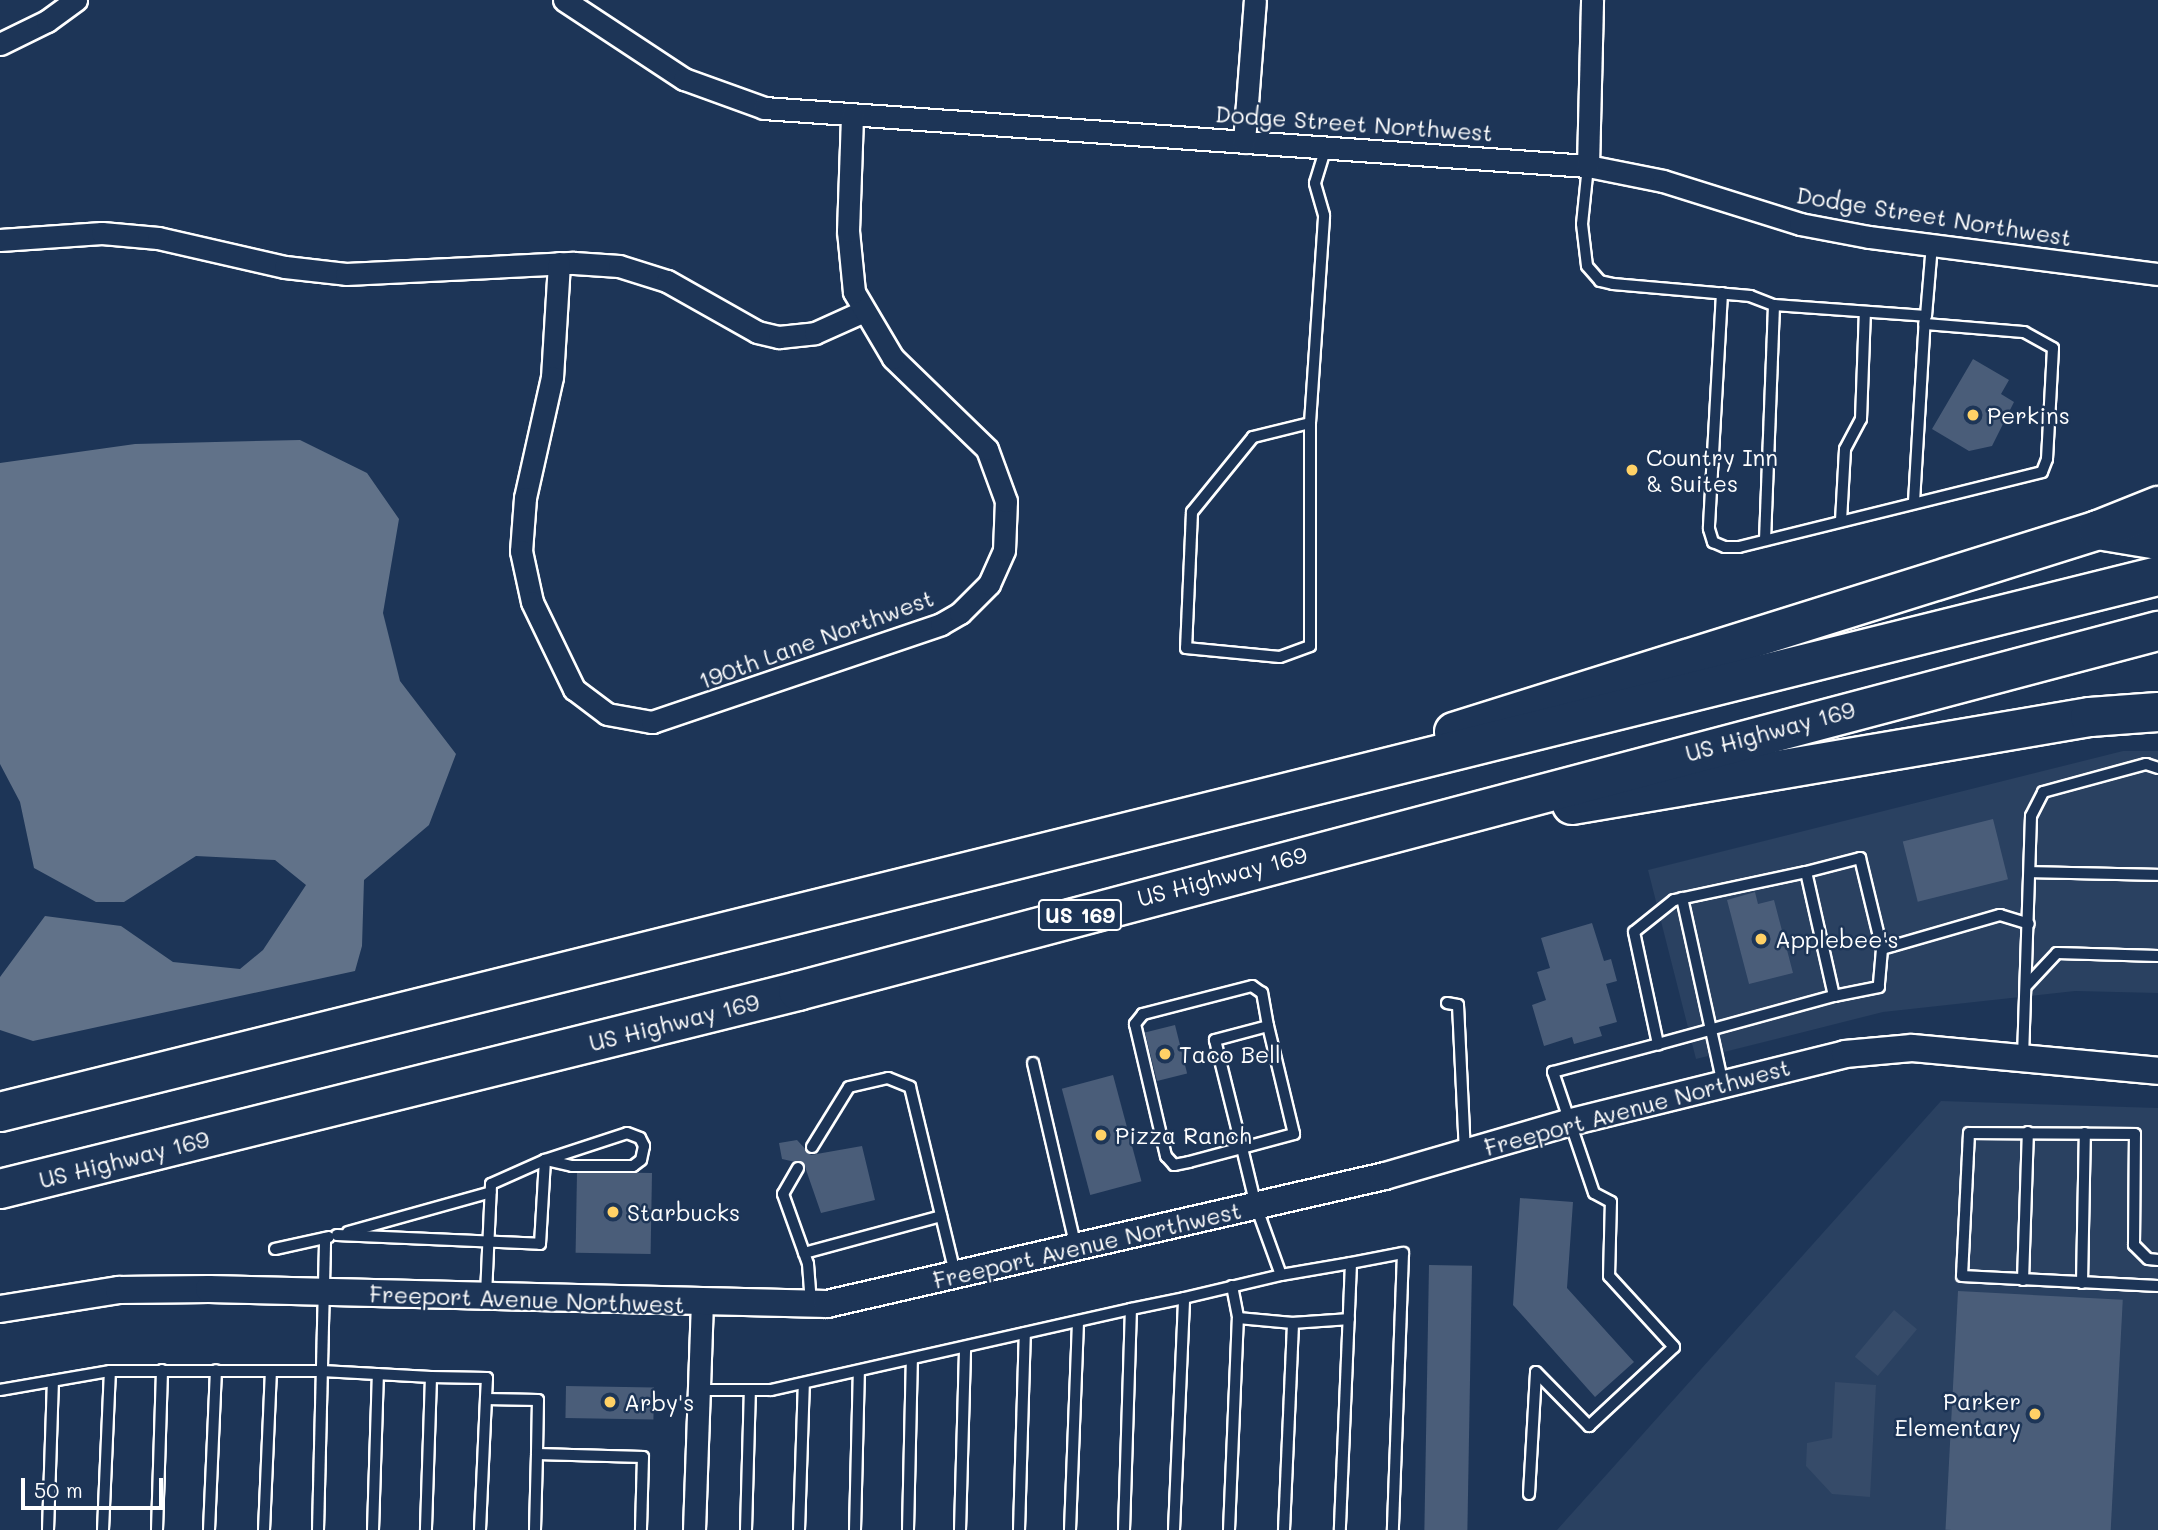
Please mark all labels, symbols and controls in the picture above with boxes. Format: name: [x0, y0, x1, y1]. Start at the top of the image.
street label: Dodge Street Northwest: [1214, 100, 1494, 146]
street label: Dodge Street Northwest: [1794, 181, 2074, 251]
place label: Perkins: [1987, 401, 2070, 429]
marker: Perkins: [1965, 407, 1981, 423]
place label: Country Inn & Suites: [1646, 443, 1778, 497]
marker: Country Inn & Suites: [1624, 462, 1640, 478]
street label: 190th Lane Northwest: [695, 584, 937, 694]
street label: US Highway 169: [1682, 695, 1858, 767]
street label: US Highway 169: [1134, 840, 1310, 912]
road number: US 169: [1036, 898, 1124, 932]
place label: Applebee's: [1775, 925, 1899, 953]
marker: Applebee's: [1753, 931, 1769, 947]
street label: US Highway 169: [586, 987, 762, 1057]
place label: Taco Bell: [1179, 1040, 1281, 1068]
marker: Taco Bell: [1157, 1046, 1173, 1062]
street label: Freeport Avenue Northwest: [1481, 1053, 1793, 1161]
place label: Pizza Ranch: [1115, 1121, 1252, 1149]
street label: US Highway 169: [36, 1124, 212, 1194]
marker: Pizza Ranch: [1093, 1127, 1109, 1143]
street label: Freeport Avenue Northwest: [930, 1196, 1244, 1294]
place label: Starbucks: [627, 1198, 740, 1226]
marker: Starbucks: [605, 1204, 621, 1220]
street label: Freeport Avenue Northwest: [369, 1280, 685, 1318]
place label: Parker Elementary: [1895, 1387, 2021, 1441]
place label: Arby's: [624, 1388, 694, 1416]
marker: Arby's: [602, 1394, 618, 1410]
marker: Parker Elementary: [2027, 1406, 2043, 1422]
scale bar: [24, 1464, 166, 1508]
text: 50 m: [34, 1476, 83, 1503]

